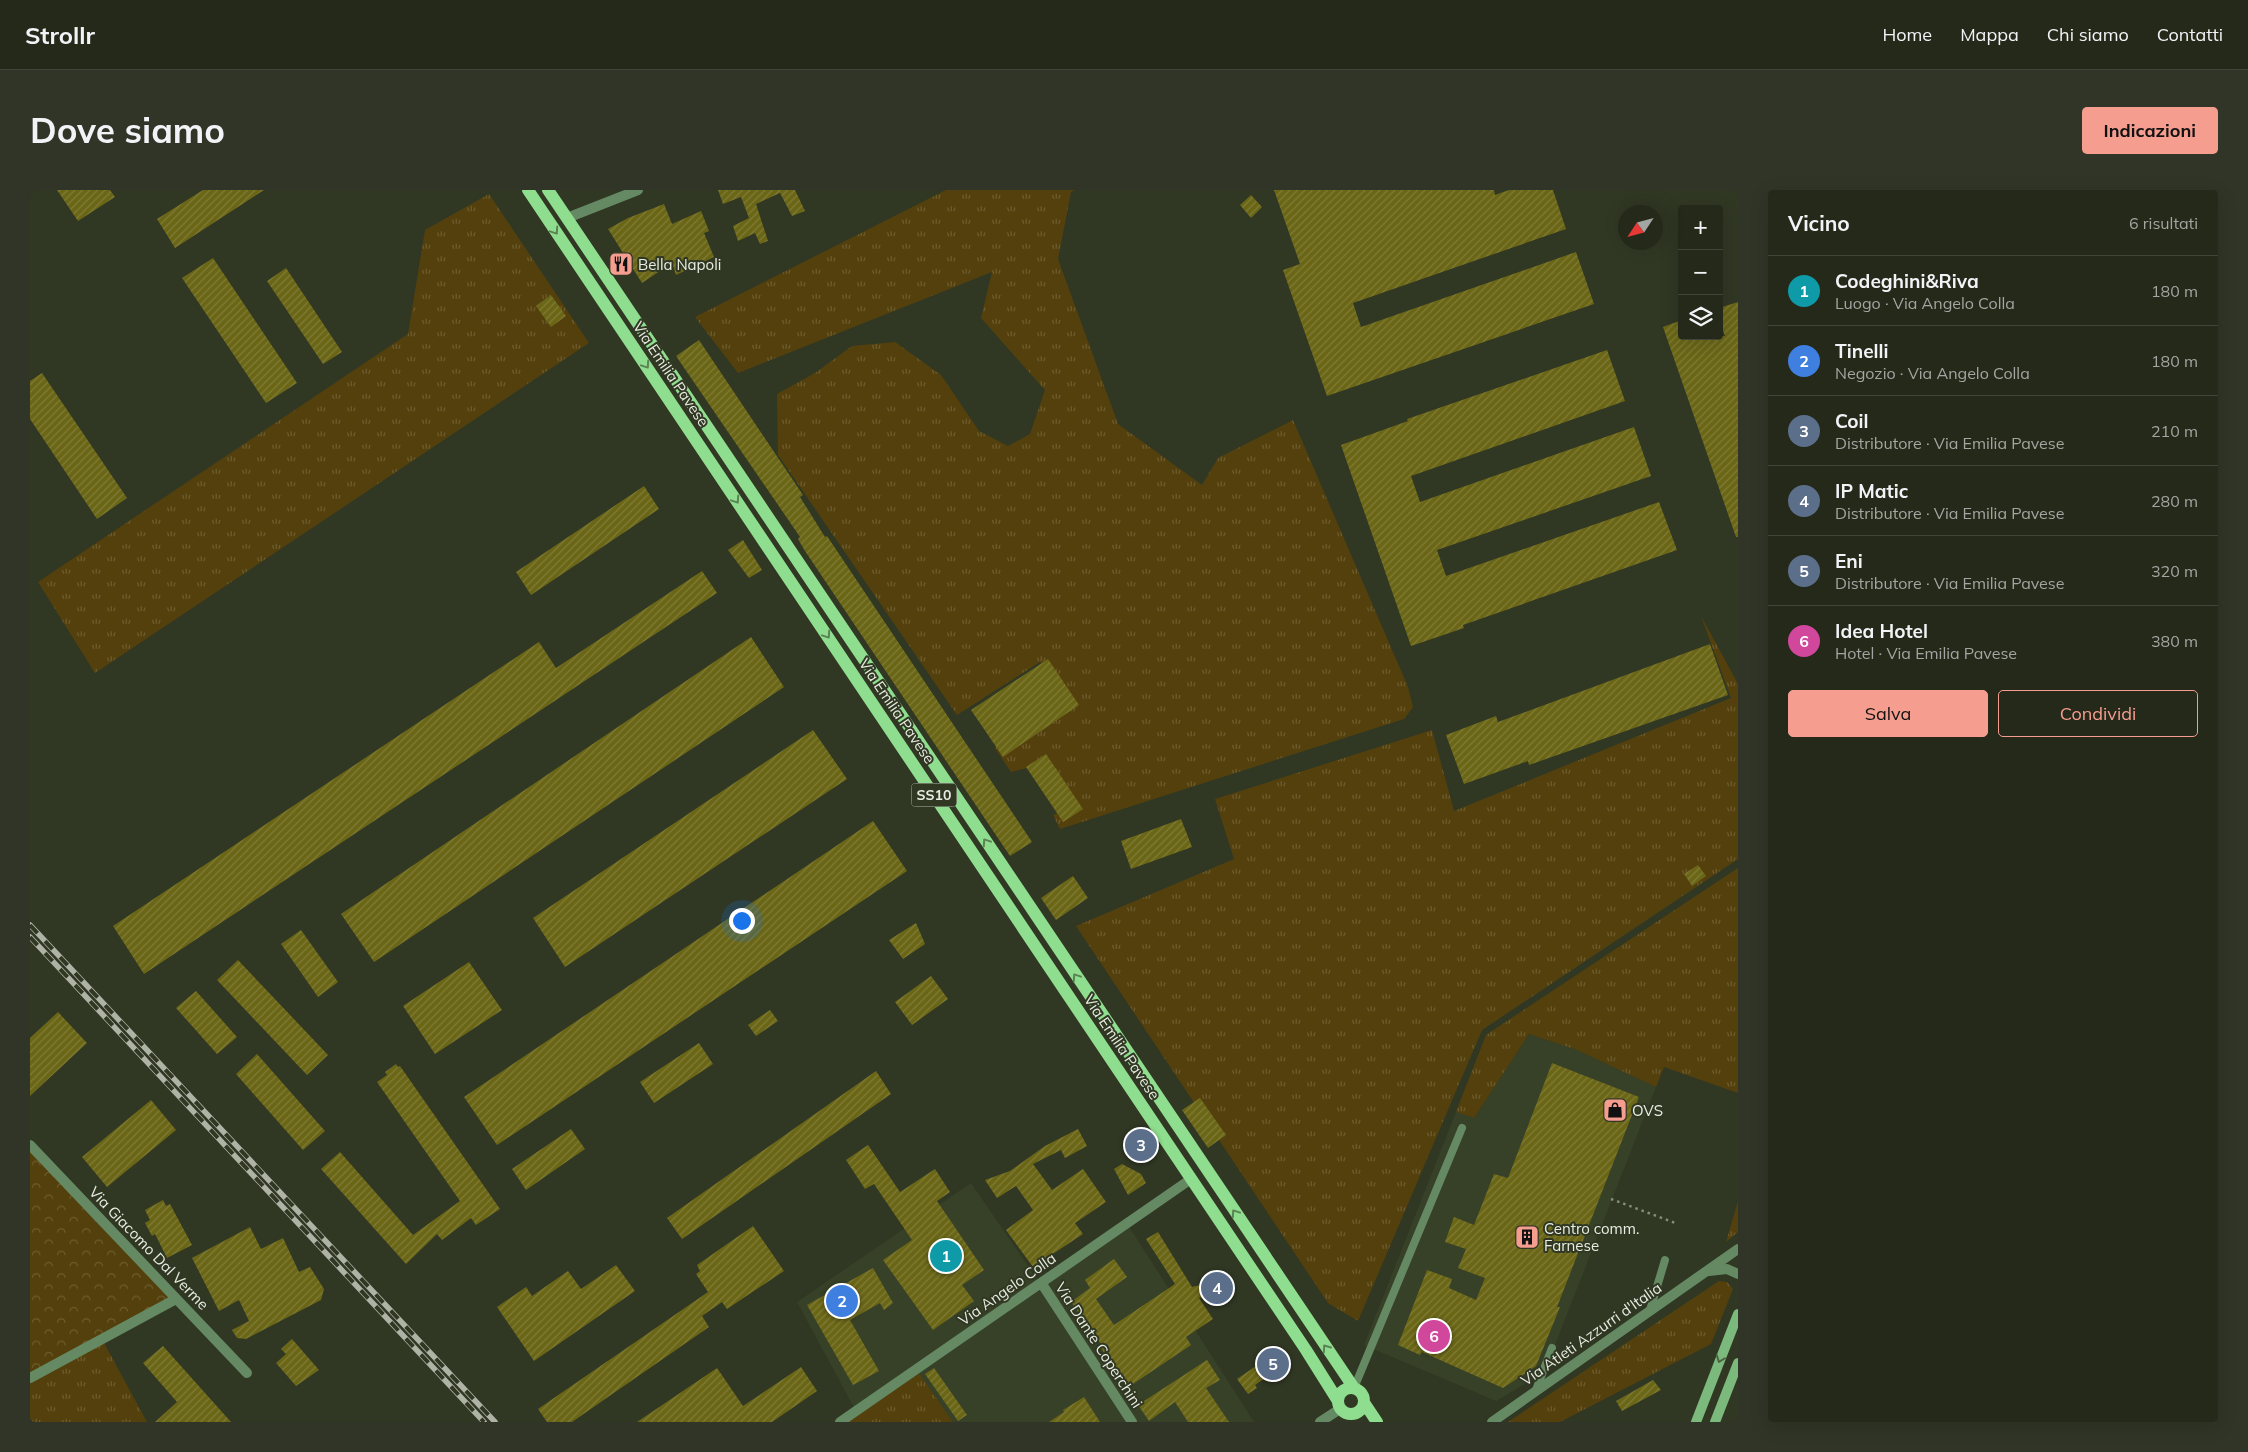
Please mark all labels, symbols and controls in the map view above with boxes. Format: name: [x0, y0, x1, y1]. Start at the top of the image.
text: Strollr: [25, 20, 95, 50]
text: Home: [1882, 23, 1932, 46]
text: Mappa: [1960, 23, 2019, 46]
text: Chi siamo: [2047, 23, 2129, 46]
text: Contatti: [2157, 23, 2223, 46]
button: Indicazioni: [2082, 107, 2218, 154]
text: Dove siamo: [30, 108, 225, 152]
north arrow: [1618, 205, 1663, 250]
map controls: [1678, 205, 1723, 340]
button: +: [1678, 205, 1723, 250]
text: Vicino: [1788, 210, 1850, 236]
text: 6 risultati: [2129, 213, 2198, 233]
one-way arrow: [548, 225, 558, 234]
button: −: [1678, 250, 1723, 295]
restaurant icon: Bella Napoli: [608, 251, 634, 277]
place label: Bella Napoli: [638, 255, 721, 274]
text: Codeghini&Riva: [1835, 269, 1979, 293]
text: 1: [1799, 281, 1809, 301]
text: 180 m: [2151, 281, 2198, 301]
text: Luogo · Via Angelo Colla: [1835, 293, 2015, 313]
button: layers: [1678, 295, 1723, 340]
street label: Via Emilia Pavese: [629, 318, 713, 430]
text: Tinelli: [1835, 339, 1888, 363]
text: 2: [1799, 351, 1809, 371]
text: 180 m: [2151, 351, 2198, 371]
one-way arrow: [639, 360, 649, 369]
text: Negozio · Via Angelo Colla: [1835, 363, 2030, 383]
text: Coil: [1835, 409, 1869, 433]
text: 3: [1799, 421, 1809, 441]
text: 210 m: [2151, 421, 2198, 441]
text: Distributore · Via Emilia Pavese: [1835, 433, 2064, 453]
text: IP Matic: [1835, 479, 1908, 503]
text: 4: [1799, 491, 1809, 511]
text: 280 m: [2151, 491, 2198, 511]
one-way arrow: [730, 494, 739, 504]
text: Distributore · Via Emilia Pavese: [1835, 503, 2064, 523]
text: Eni: [1835, 549, 1863, 573]
text: 5: [1799, 561, 1809, 581]
text: 320 m: [2151, 561, 2198, 581]
text: Distributore · Via Emilia Pavese: [1835, 573, 2064, 593]
text: Idea Hotel: [1835, 619, 1928, 643]
one-way arrow: [821, 629, 830, 639]
text: 6: [1799, 631, 1809, 651]
text: 380 m: [2151, 631, 2198, 651]
text: Hotel · Via Emilia Pavese: [1835, 643, 2017, 663]
street label: Via Emilia Pavese: [855, 655, 939, 767]
button: Salva: [1788, 690, 1988, 737]
button: Condividi: [1998, 690, 2198, 737]
road number: SS10: [912, 784, 956, 806]
one-way arrow: [983, 838, 992, 847]
your location: [729, 908, 755, 934]
one-way arrow: [1073, 973, 1082, 982]
street label: Via Emilia Pavese: [1080, 991, 1164, 1103]
shop icon: OVS: [1602, 1097, 1628, 1123]
place label: OVS: [1632, 1101, 1663, 1120]
pin: 3: [1125, 1126, 1157, 1164]
street label: Via Giacomo Dal Verme: [85, 1182, 213, 1314]
one-way arrow: [1232, 1209, 1241, 1219]
place label: Centro comm. Farnese: [1544, 1219, 1639, 1255]
building icon: Centro comm. Farnese: [1514, 1224, 1540, 1250]
pin: 1: [930, 1237, 962, 1275]
street label: Via Angelo Colla: [955, 1248, 1059, 1330]
pin: 4: [1201, 1269, 1233, 1307]
street label: Via Atleti Azzurri d'Italia: [1517, 1278, 1665, 1390]
street label: Via Dante Coperchini: [1051, 1279, 1147, 1411]
pin: 2: [826, 1282, 858, 1320]
pin: 6: [1418, 1317, 1450, 1355]
one-way arrow: [1323, 1344, 1332, 1354]
pin: 5: [1257, 1345, 1289, 1383]
one-way arrow: [1716, 1354, 1727, 1363]

